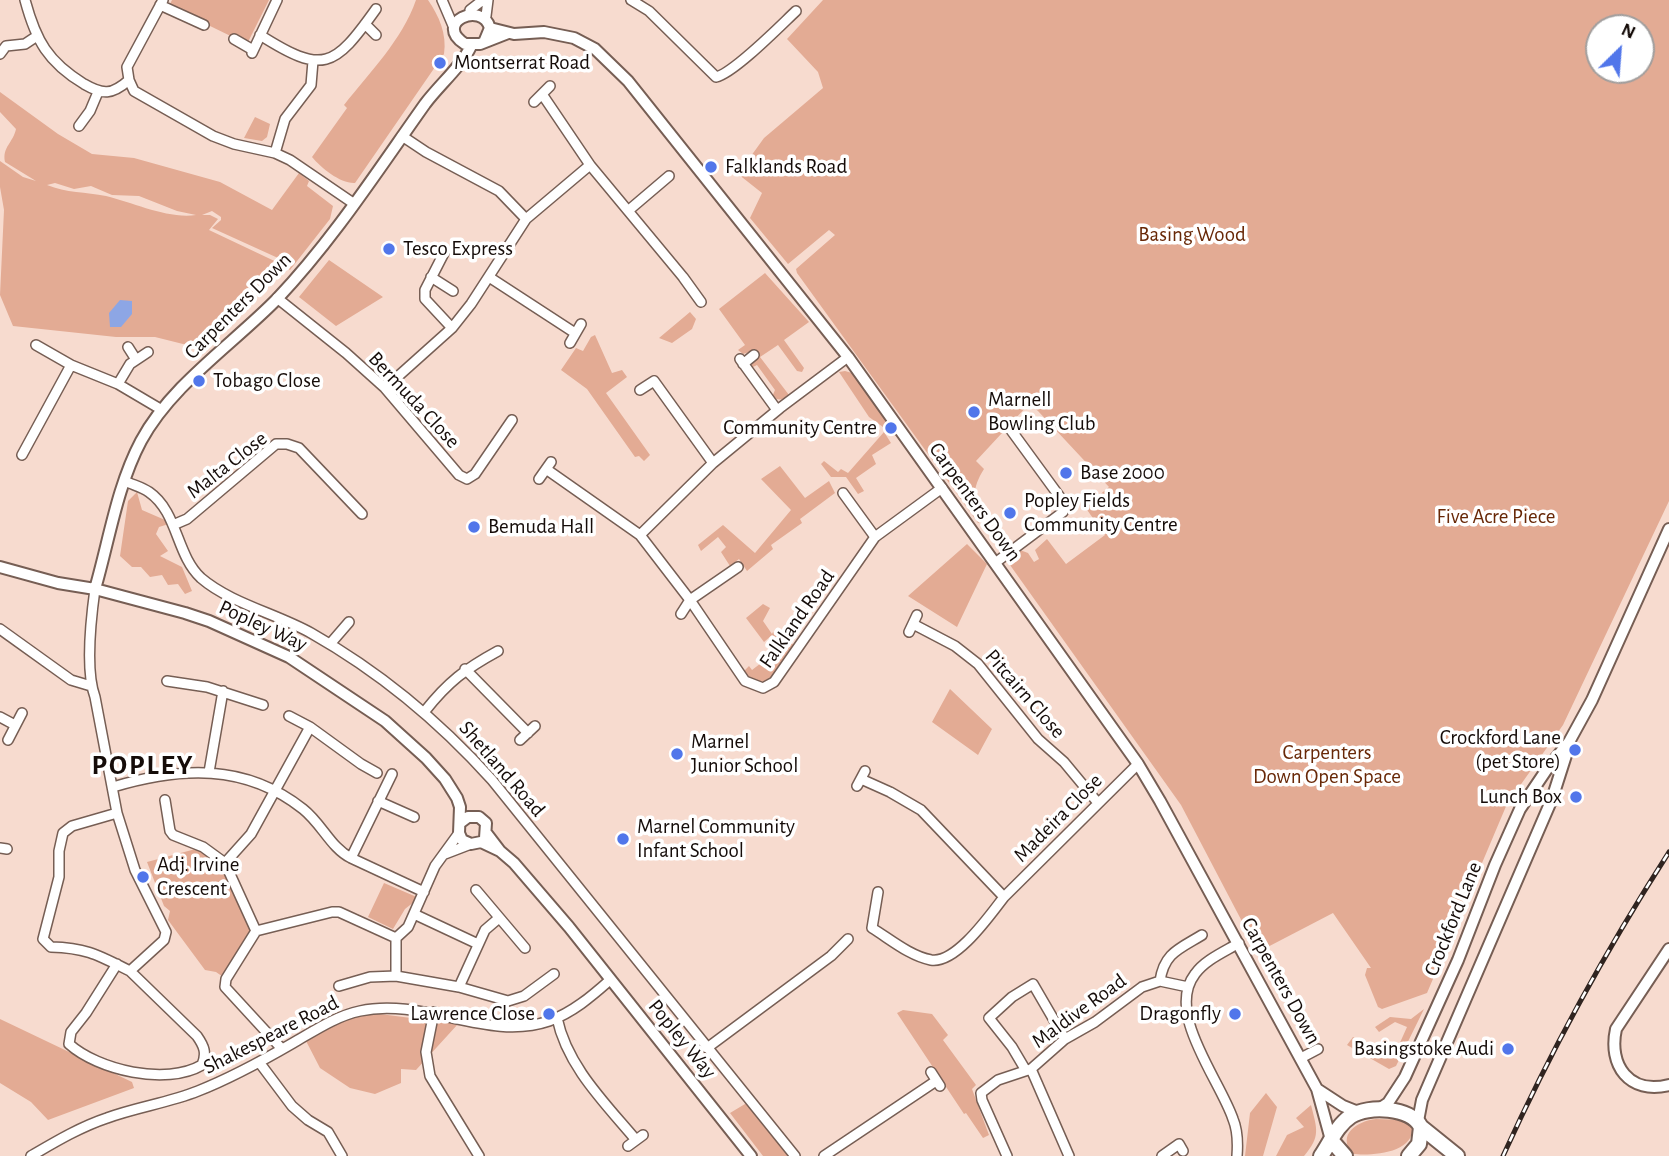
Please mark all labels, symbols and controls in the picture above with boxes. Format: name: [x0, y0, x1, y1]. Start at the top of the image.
north arrow: [1585, 14, 1655, 84]
text: N: [1618, 20, 1638, 43]
place label: Montserrat Road: [454, 50, 590, 76]
marker: Montserrat Road: [432, 55, 448, 71]
place label: Falklands Road: [725, 154, 847, 180]
marker: Falklands Road: [703, 159, 719, 175]
park label: Basing Wood: [1138, 222, 1246, 248]
place label: Tesco Express: [403, 236, 513, 262]
marker: Tesco Express: [381, 241, 397, 257]
street label: Carpenters Down: [179, 247, 297, 365]
street label: Bermuda Close: [363, 346, 465, 454]
place label: Tobago Close: [213, 368, 321, 394]
marker: Tobago Close: [191, 373, 207, 389]
place label: Marnell Bowling Club: [988, 387, 1096, 437]
marker: Marnell Bowling Club: [966, 404, 982, 420]
place label: Community Centre: [723, 415, 877, 441]
marker: Community Centre: [883, 420, 899, 436]
street label: Malta Close: [182, 426, 272, 504]
street label: Carpenters Down: [923, 438, 1027, 566]
place label: Base 2000: [1080, 460, 1165, 486]
marker: Base 2000: [1058, 465, 1074, 481]
place label: Popley Fields Community Centre: [1024, 488, 1178, 538]
park label: Five Acre Piece: [1437, 504, 1555, 530]
marker: Popley Fields Community Centre: [1002, 505, 1018, 521]
place label: Bemuda Hall: [488, 514, 594, 540]
marker: Bemuda Hall: [466, 519, 482, 535]
street label: Falkland Road: [754, 565, 840, 673]
street label: Popley Way: [215, 595, 311, 657]
street label: Pitcairn Close: [979, 644, 1071, 744]
street label: Shetland Road: [454, 716, 550, 822]
place label: Crockford Lane (pet Store): [1440, 725, 1561, 775]
place label: Marnel Junior School: [691, 729, 798, 779]
park label: Carpenters Down Open Space: [1253, 740, 1401, 790]
marker: Crockford Lane (pet Store): [1567, 742, 1583, 758]
marker: Marnel Junior School: [669, 746, 685, 762]
district label: POPLEY: [92, 749, 194, 783]
street label: Madeira Close: [1008, 768, 1108, 868]
place label: Lunch Box: [1479, 784, 1562, 810]
marker: Lunch Box: [1568, 789, 1584, 805]
place label: Marnel Community Infant School: [637, 814, 795, 864]
marker: Marnel Community Infant School: [615, 831, 631, 847]
place label: Adj. Irvine Crescent: [157, 852, 240, 902]
street label: Crockford Lane: [1419, 858, 1487, 980]
marker: Adj. Irvine Crescent: [135, 869, 151, 885]
street label: Carpenters Down: [1236, 913, 1326, 1049]
street label: Maldive Road: [1027, 968, 1131, 1054]
street label: Shakespeare Road: [199, 990, 343, 1080]
street label: Popley Way: [643, 994, 721, 1084]
place label: Lawrence Close: [410, 1001, 535, 1027]
place label: Dragonfly: [1139, 1001, 1221, 1027]
marker: Lawrence Close: [541, 1006, 557, 1022]
marker: Dragonfly: [1227, 1006, 1243, 1022]
place label: Basingstoke Audi: [1354, 1036, 1494, 1062]
marker: Basingstoke Audi: [1500, 1041, 1516, 1057]

